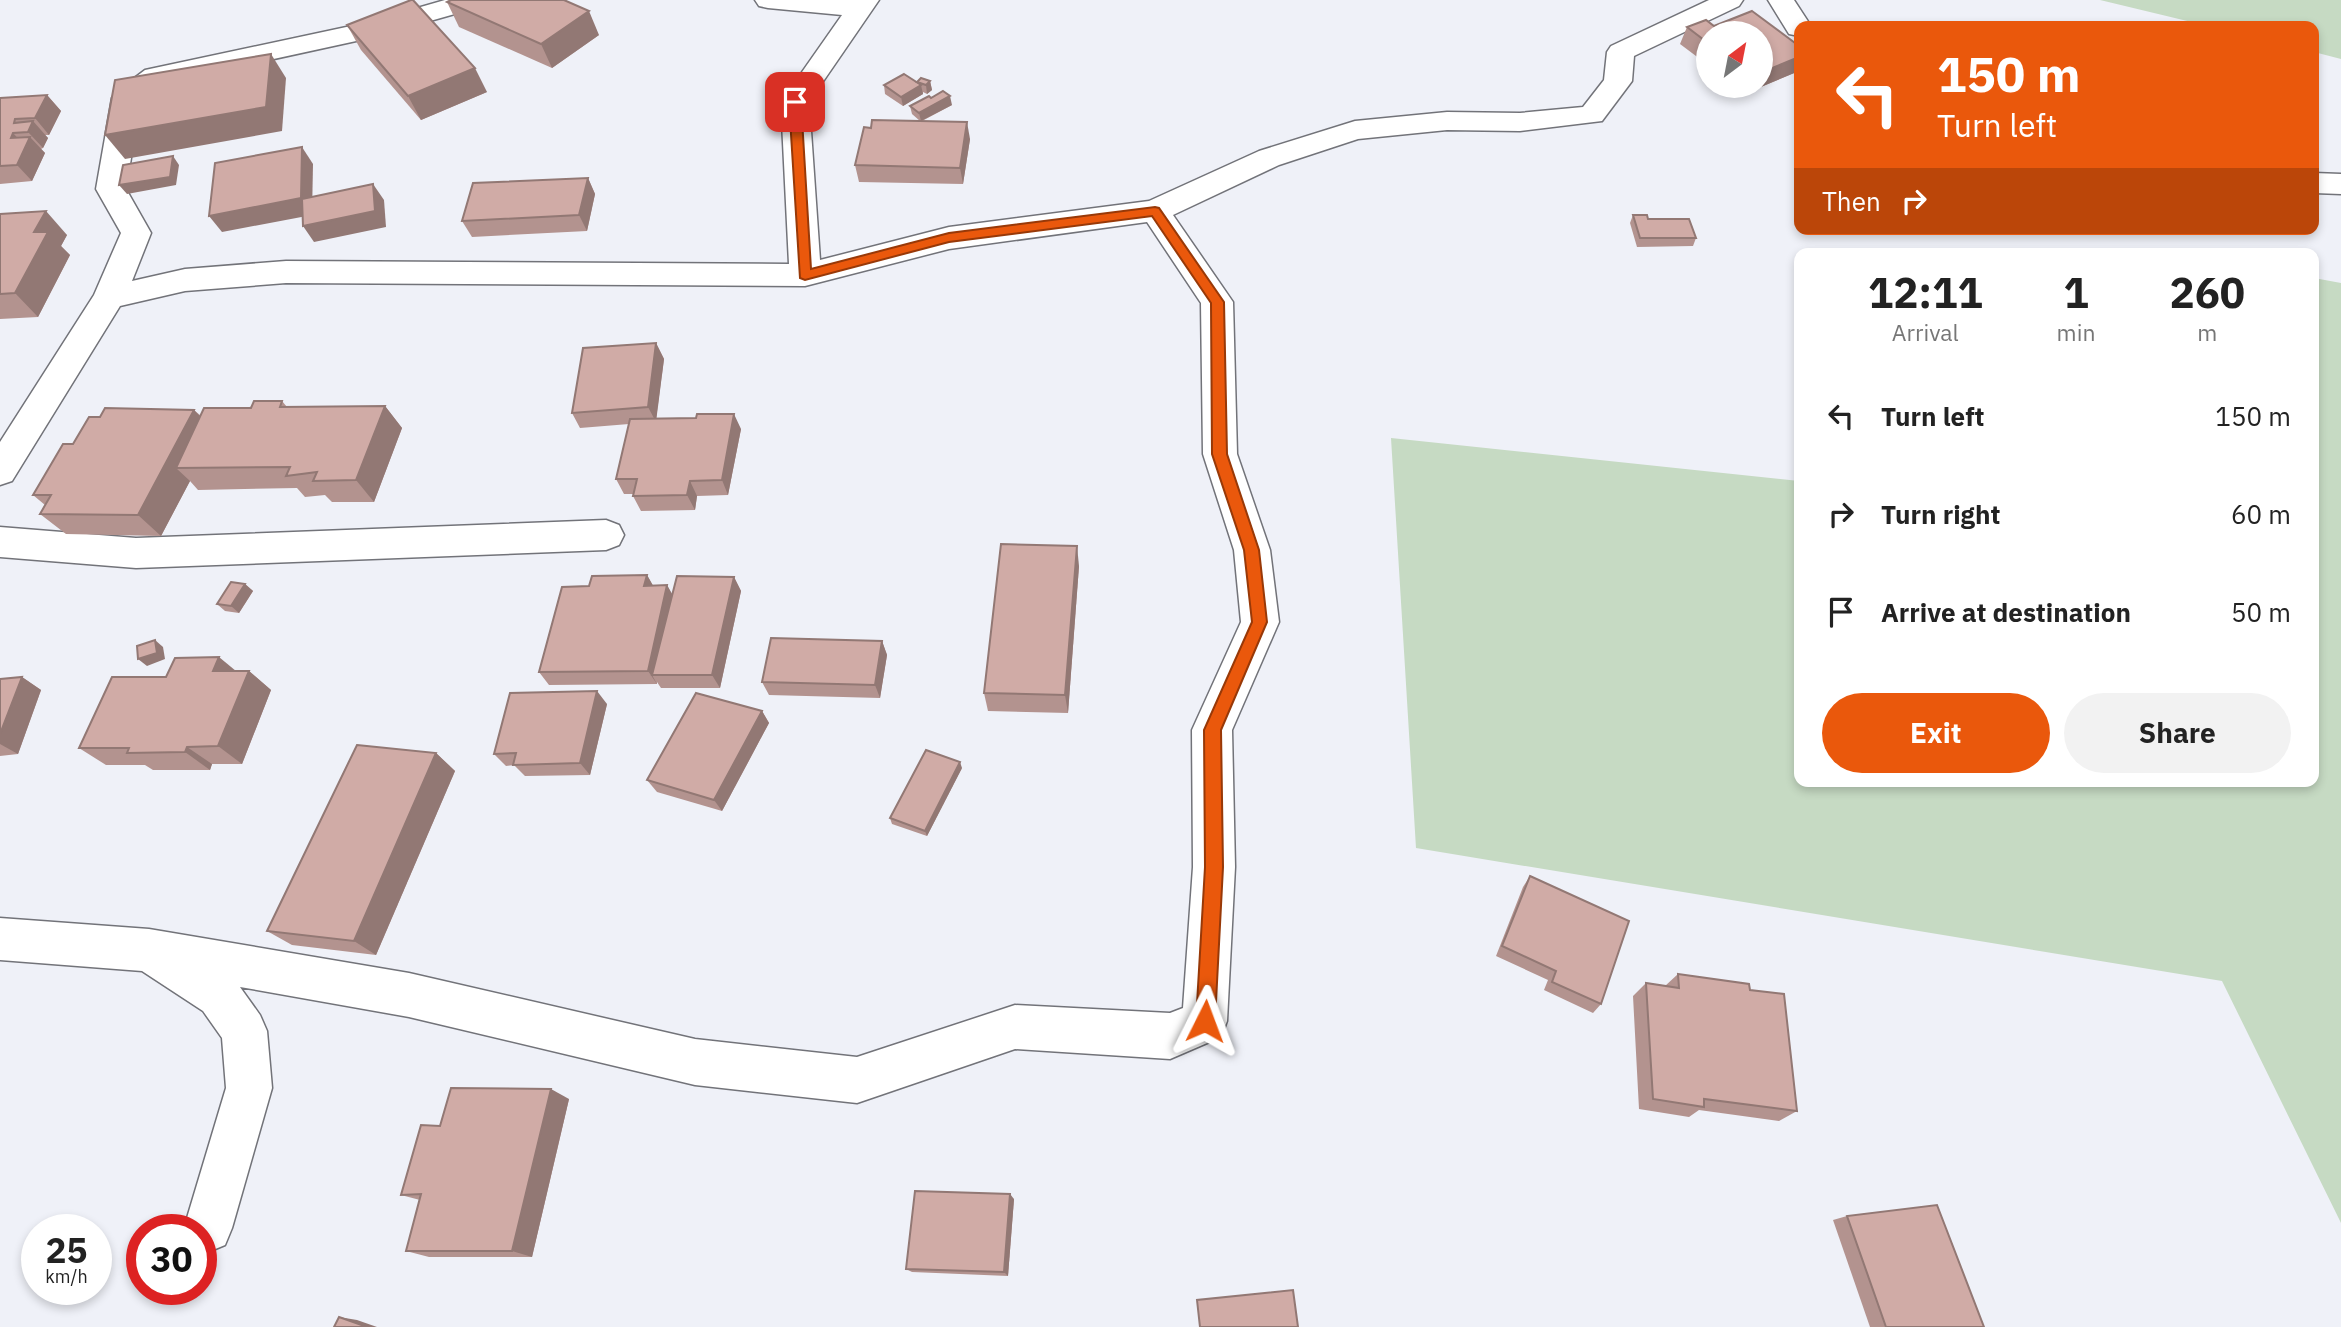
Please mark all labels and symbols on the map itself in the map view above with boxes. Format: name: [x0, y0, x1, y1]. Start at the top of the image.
north arrow: [1696, 21, 1773, 98]
pin: [765, 72, 825, 132]
position arrow: [1168, 984, 1242, 1058]
speed limit sign: 30: [126, 1214, 217, 1305]

